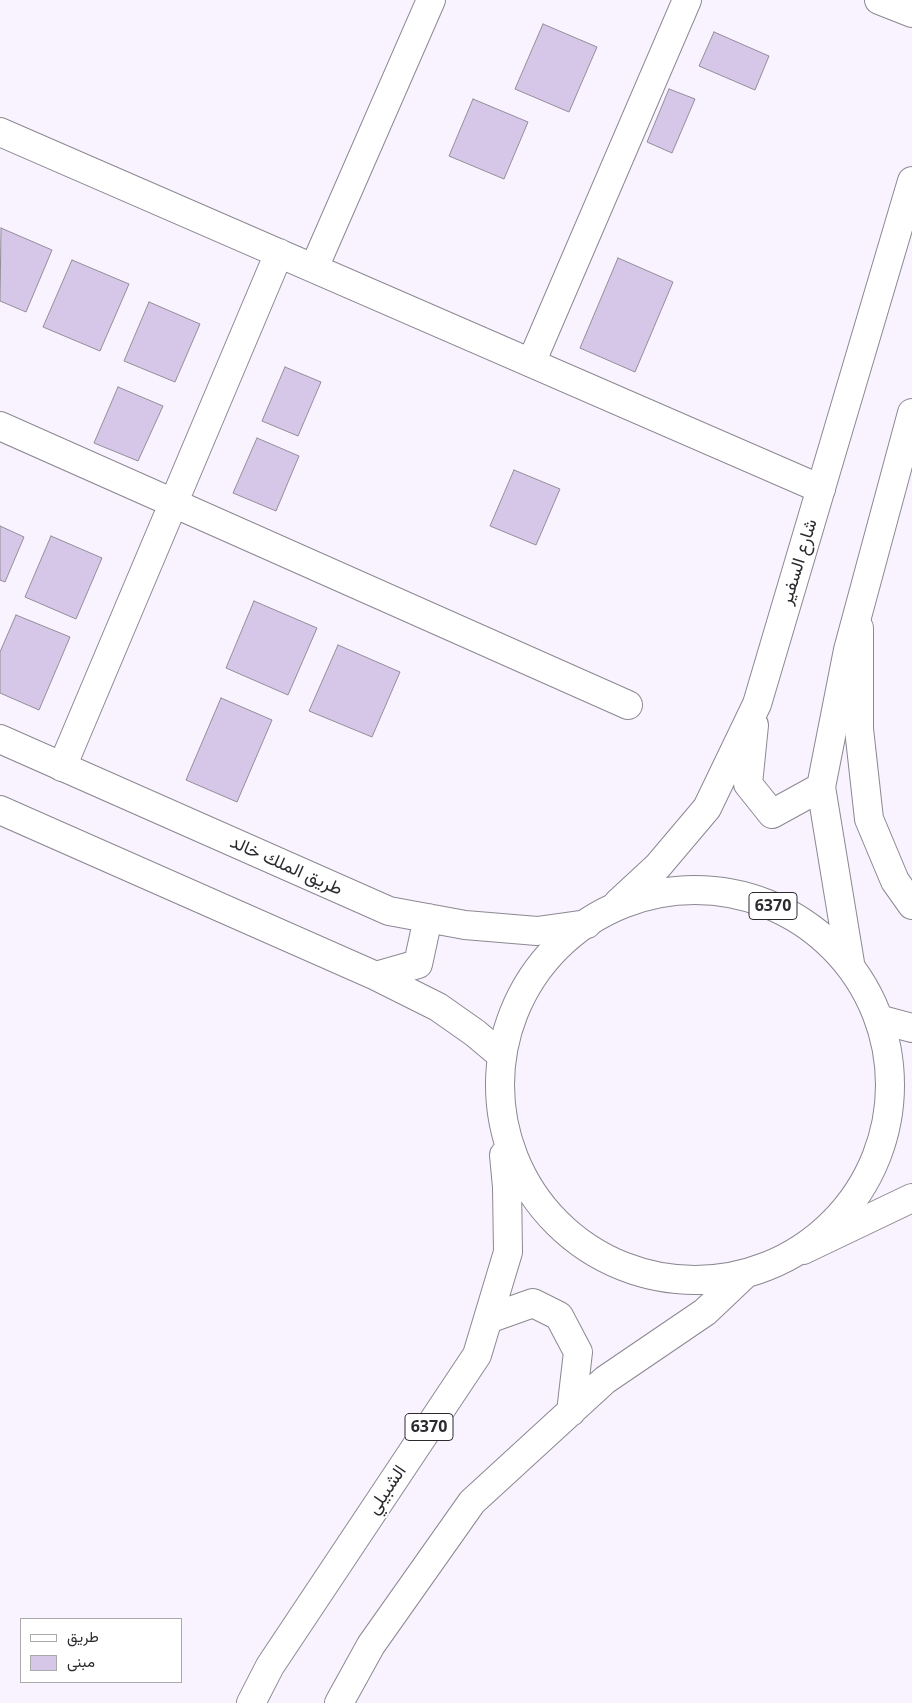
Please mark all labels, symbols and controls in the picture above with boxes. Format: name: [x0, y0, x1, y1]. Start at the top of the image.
street label: شارع السفير: [776, 517, 822, 607]
street label: طريق الملك خالد: [226, 832, 346, 900]
road number: 6370: [749, 892, 797, 919]
road number: 6370: [405, 1414, 453, 1440]
street label: الشبيلي: [363, 1461, 411, 1519]
legend: [20, 1618, 182, 1683]
text: طريق: [67, 1626, 99, 1646]
text: مبنى: [67, 1651, 95, 1671]

